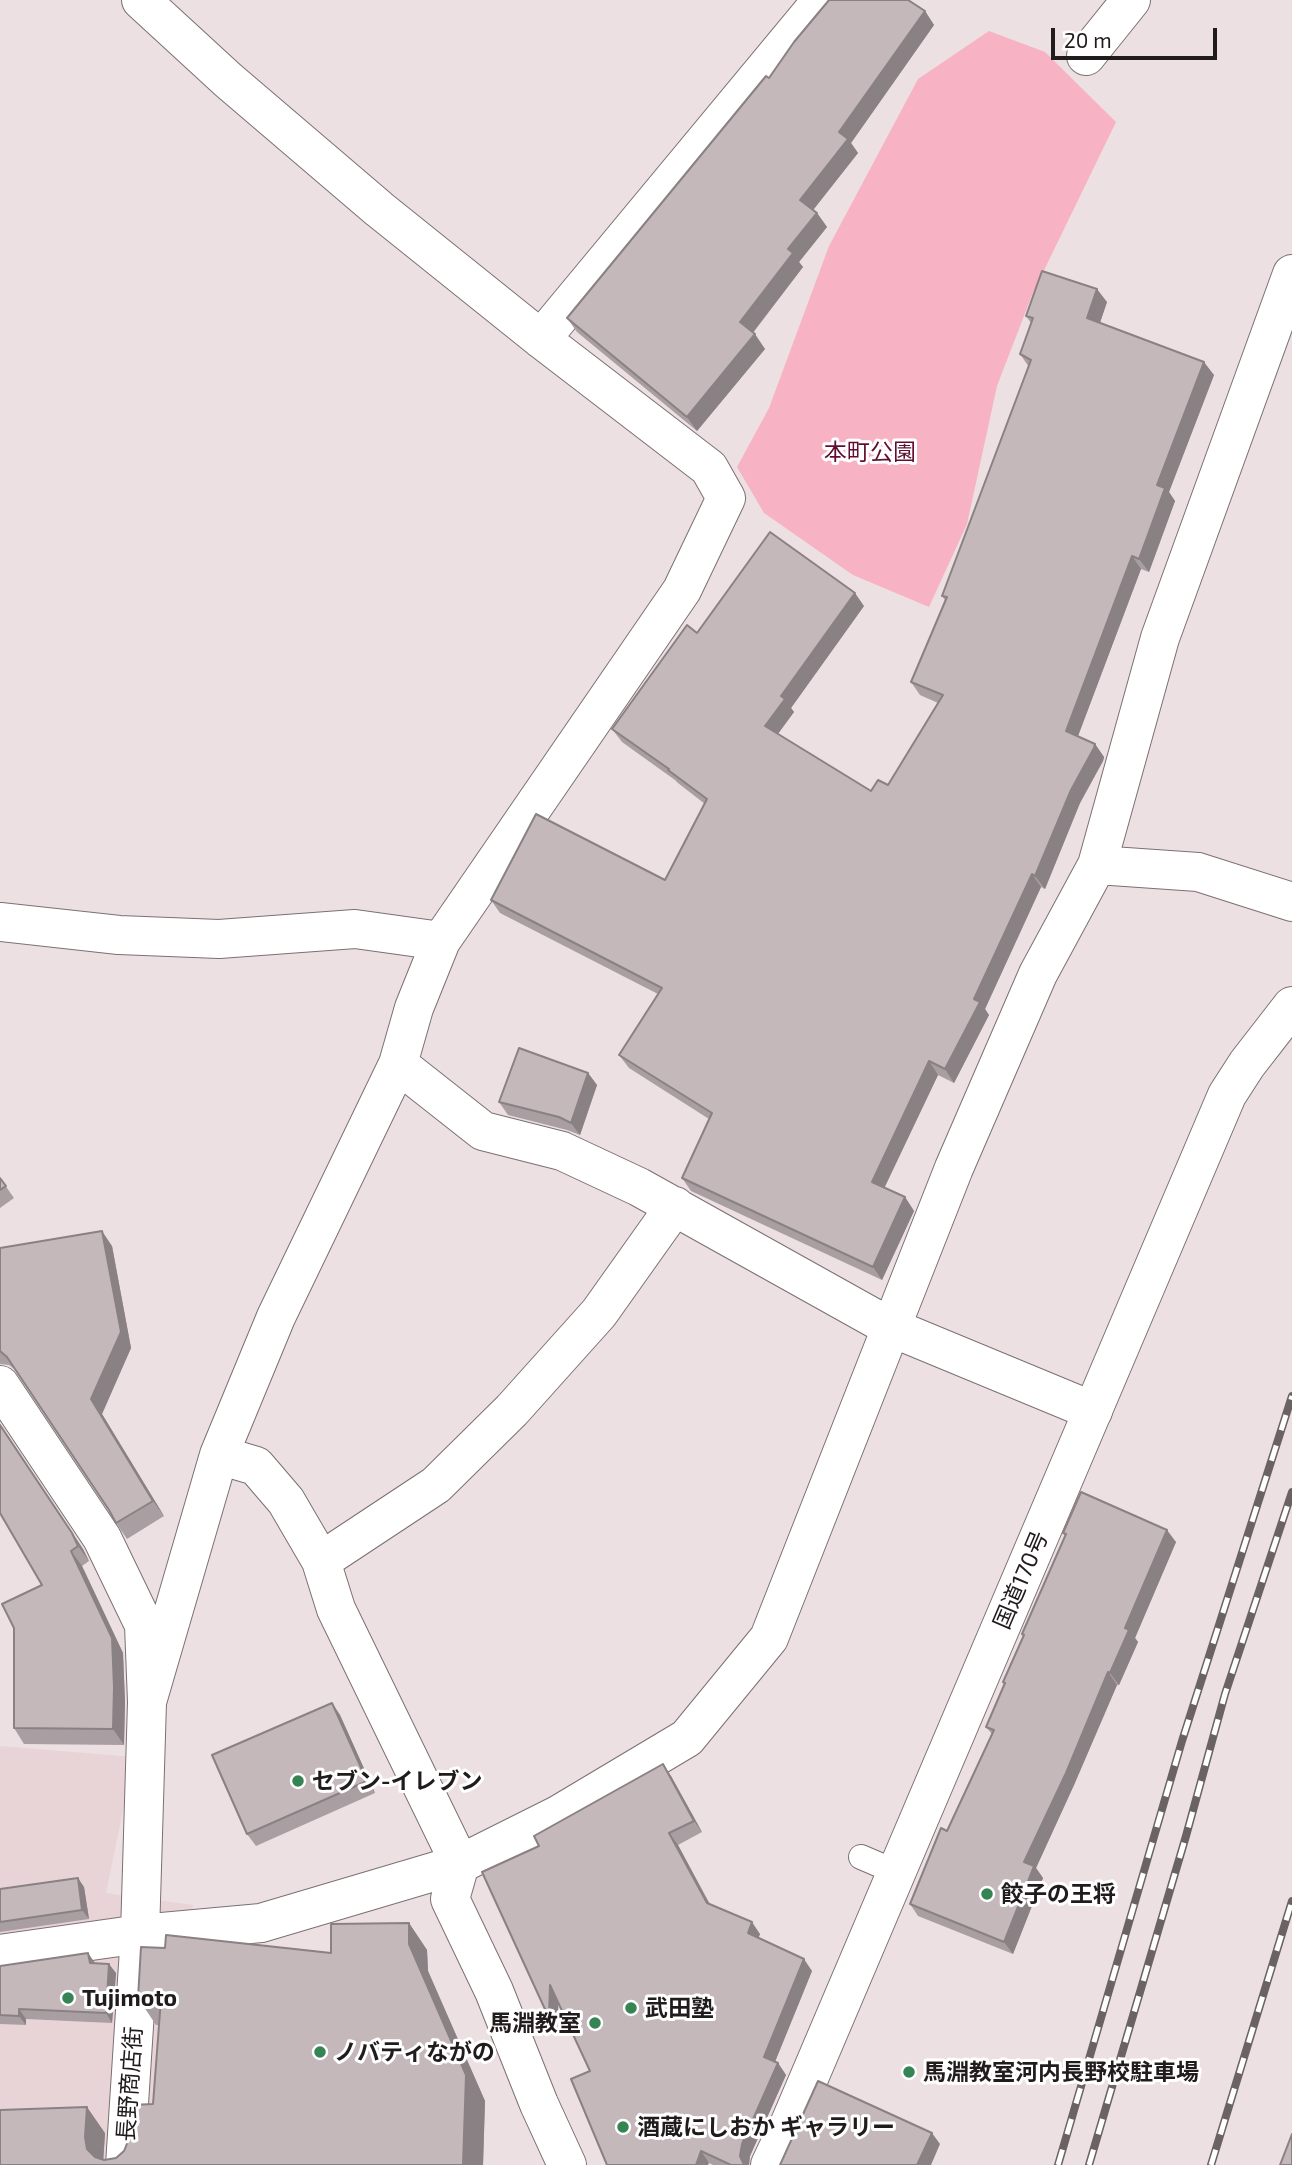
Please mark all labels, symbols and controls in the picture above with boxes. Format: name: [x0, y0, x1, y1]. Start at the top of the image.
scale bar: [1054, 14, 1220, 58]
text: 20 m: [1064, 27, 1112, 52]
park label: 本町公園: [824, 438, 916, 466]
street label: 国道170号: [988, 1527, 1054, 1633]
place label: セブン-イレブン: [312, 1767, 483, 1795]
marker: セブン-イレブン: [290, 1773, 306, 1789]
place label: 餃子の王将: [1001, 1880, 1116, 1908]
marker: 餃子の王将: [979, 1886, 995, 1902]
place label: Tujimoto: [82, 1984, 177, 2012]
marker: Tujimoto: [60, 1990, 76, 2006]
place label: 武田塾: [645, 1994, 714, 2022]
marker: 武田塾: [623, 2000, 639, 2016]
place label: 馬淵教室: [489, 2009, 581, 2037]
marker: 馬淵教室: [587, 2015, 603, 2031]
street label: 長野商店街: [112, 2026, 148, 2142]
place label: ノバティながの: [334, 2038, 495, 2066]
marker: ノバティながの: [312, 2044, 328, 2060]
place label: 馬淵教室河内長野校駐車場: [923, 2058, 1199, 2086]
marker: 馬淵教室河内長野校駐車場: [901, 2064, 917, 2080]
place label: 酒蔵にしおか ギャラリー: [637, 2113, 895, 2141]
marker: 酒蔵にしおか ギャラリー: [615, 2119, 631, 2135]

